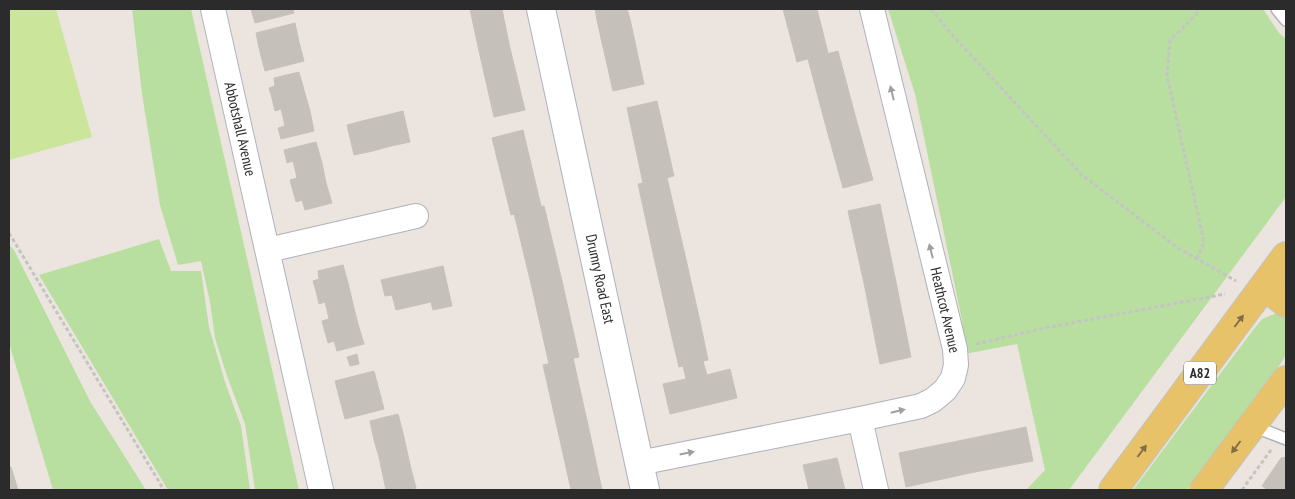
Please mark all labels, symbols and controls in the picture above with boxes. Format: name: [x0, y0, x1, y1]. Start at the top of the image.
street label: Abbotshall Avenue: [220, 80, 261, 178]
one-way arrow: [888, 86, 896, 101]
street label: Drumry Road East: [582, 232, 619, 325]
one-way arrow: [927, 244, 935, 259]
street label: Heathcot Avenue: [926, 265, 965, 355]
one-way arrow: [1233, 315, 1244, 328]
road number: A82: [1184, 362, 1216, 384]
one-way arrow: [890, 407, 905, 415]
one-way arrow: [1231, 440, 1242, 453]
one-way arrow: [1137, 444, 1147, 458]
one-way arrow: [680, 449, 696, 457]

